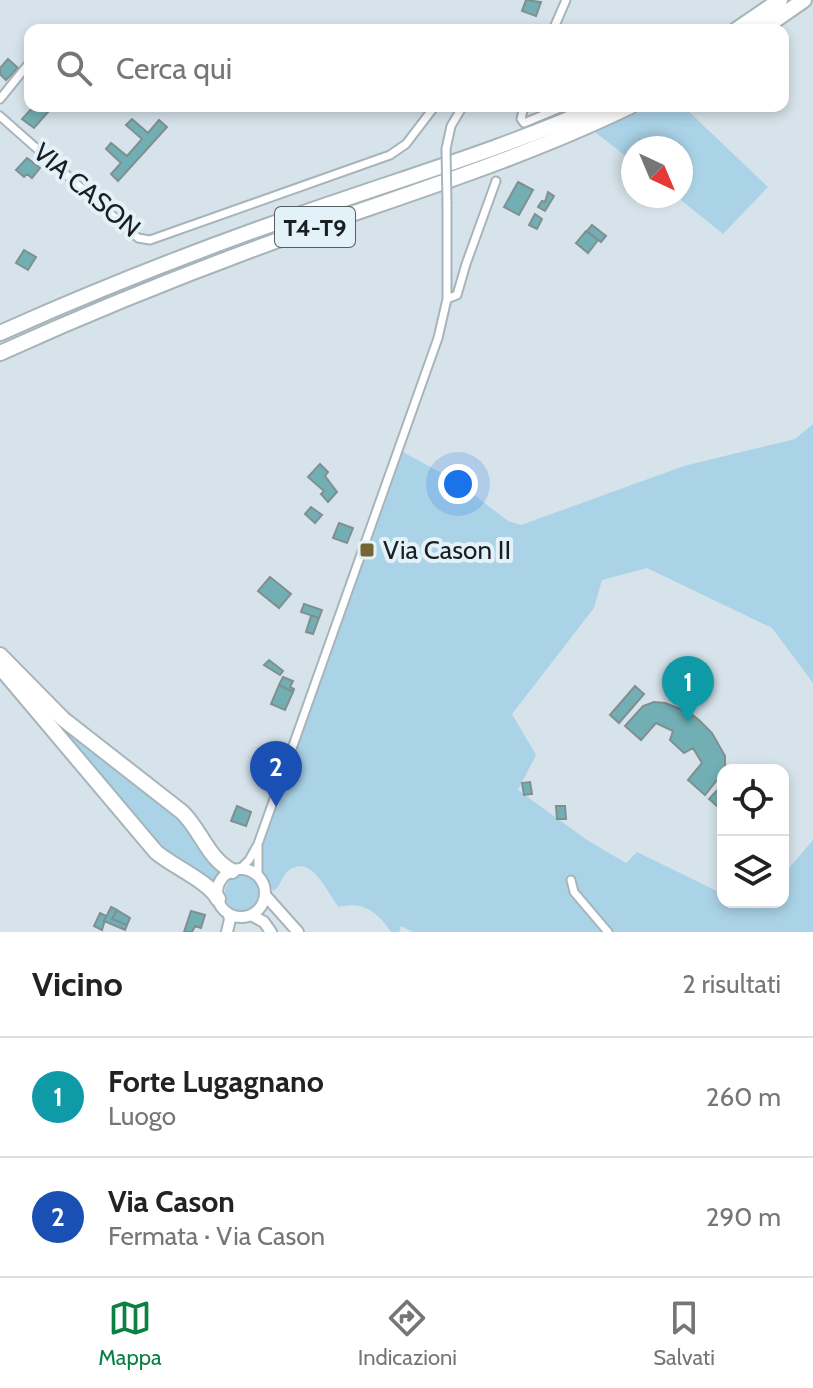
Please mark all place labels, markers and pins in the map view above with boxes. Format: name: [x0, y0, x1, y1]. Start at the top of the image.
place label: Via Cason II: [383, 534, 511, 566]
marker: Via Cason II: [358, 541, 376, 559]
pin: 1: [662, 656, 714, 722]
pin: 2: [250, 741, 302, 807]

